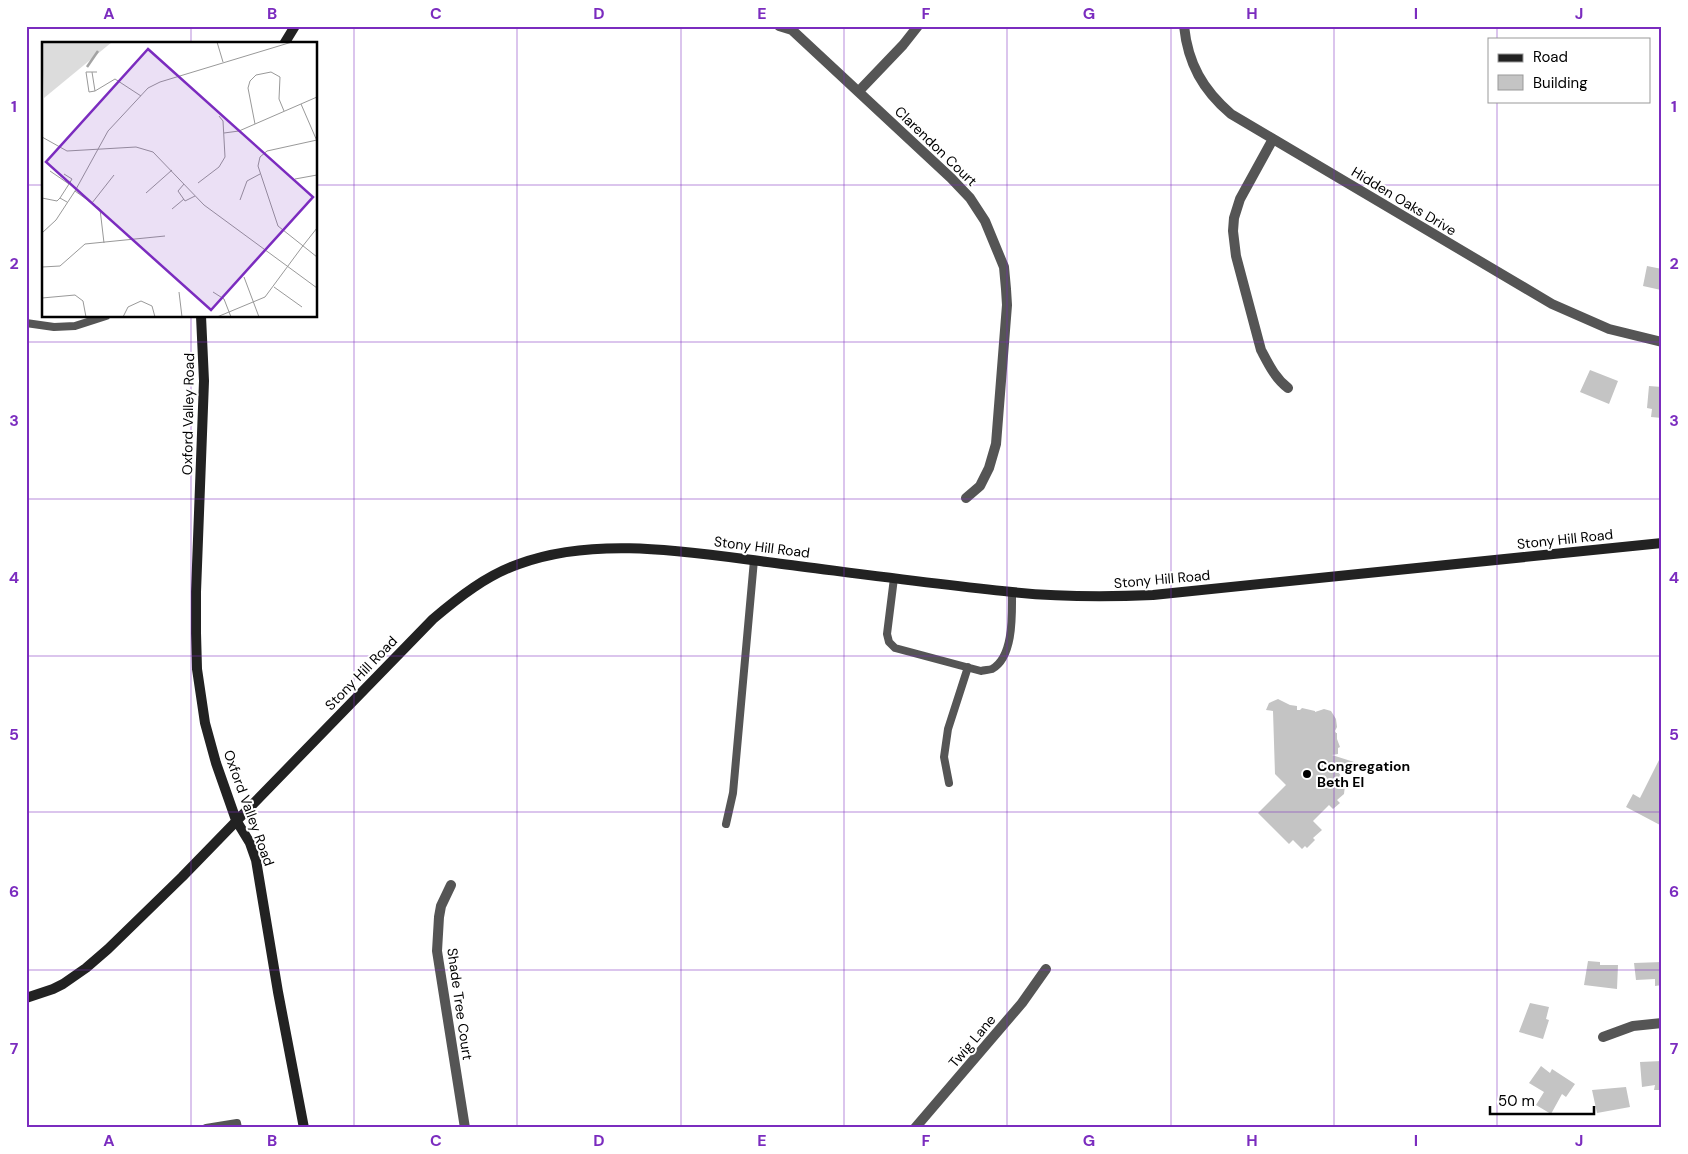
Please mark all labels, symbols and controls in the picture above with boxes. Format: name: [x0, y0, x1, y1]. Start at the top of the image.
text: A: [103, 3, 115, 24]
text: B: [267, 3, 277, 24]
text: C: [430, 3, 442, 24]
text: D: [593, 3, 605, 24]
text: E: [757, 3, 767, 24]
text: F: [922, 3, 931, 24]
text: G: [1083, 3, 1095, 24]
text: H: [1246, 3, 1258, 24]
text: I: [1414, 3, 1418, 24]
text: J: [1575, 3, 1583, 24]
legend: [1488, 38, 1650, 102]
inset map: [42, 42, 318, 318]
text: Road: [1533, 47, 1568, 67]
text: Building: [1533, 73, 1588, 93]
text: 1: [11, 96, 17, 117]
text: 1: [1671, 96, 1677, 117]
street label: Clarendon Court: [891, 102, 981, 190]
street label: Hidden Oaks Drive: [1348, 163, 1460, 239]
text: 2: [9, 253, 19, 274]
text: 2: [1669, 253, 1679, 274]
street label: Oxford Valley Road: [178, 353, 198, 475]
text: 3: [9, 410, 19, 431]
text: 3: [1669, 410, 1679, 431]
street label: Stony Hill Road: [1516, 525, 1614, 553]
street label: Stony Hill Road: [713, 532, 811, 562]
street label: Stony Hill Road: [1113, 566, 1211, 592]
text: 4: [9, 567, 19, 588]
text: 4: [1669, 567, 1679, 588]
street label: Stony Hill Road: [321, 632, 401, 714]
text: 5: [9, 724, 19, 745]
text: 5: [1669, 724, 1679, 745]
street label: Oxford Valley Road: [220, 748, 278, 868]
place label: Congregation Beth El: [1317, 757, 1410, 791]
marker: Congregation Beth El: [1301, 768, 1313, 780]
text: 6: [9, 881, 19, 902]
text: 6: [1669, 881, 1679, 902]
street label: Shade Tree Court: [443, 947, 477, 1061]
street label: Twig Lane: [945, 1011, 999, 1071]
text: 7: [10, 1038, 19, 1059]
text: 7: [1670, 1038, 1679, 1059]
scale bar: [1490, 1084, 1594, 1116]
text: 50 m: [1498, 1091, 1535, 1111]
text: A: [103, 1130, 115, 1151]
text: B: [267, 1130, 277, 1151]
text: C: [430, 1130, 442, 1151]
text: D: [593, 1130, 605, 1151]
text: E: [757, 1130, 767, 1151]
text: F: [922, 1130, 931, 1151]
text: G: [1083, 1130, 1095, 1151]
text: H: [1246, 1130, 1258, 1151]
text: I: [1414, 1130, 1418, 1151]
text: J: [1575, 1130, 1583, 1151]

